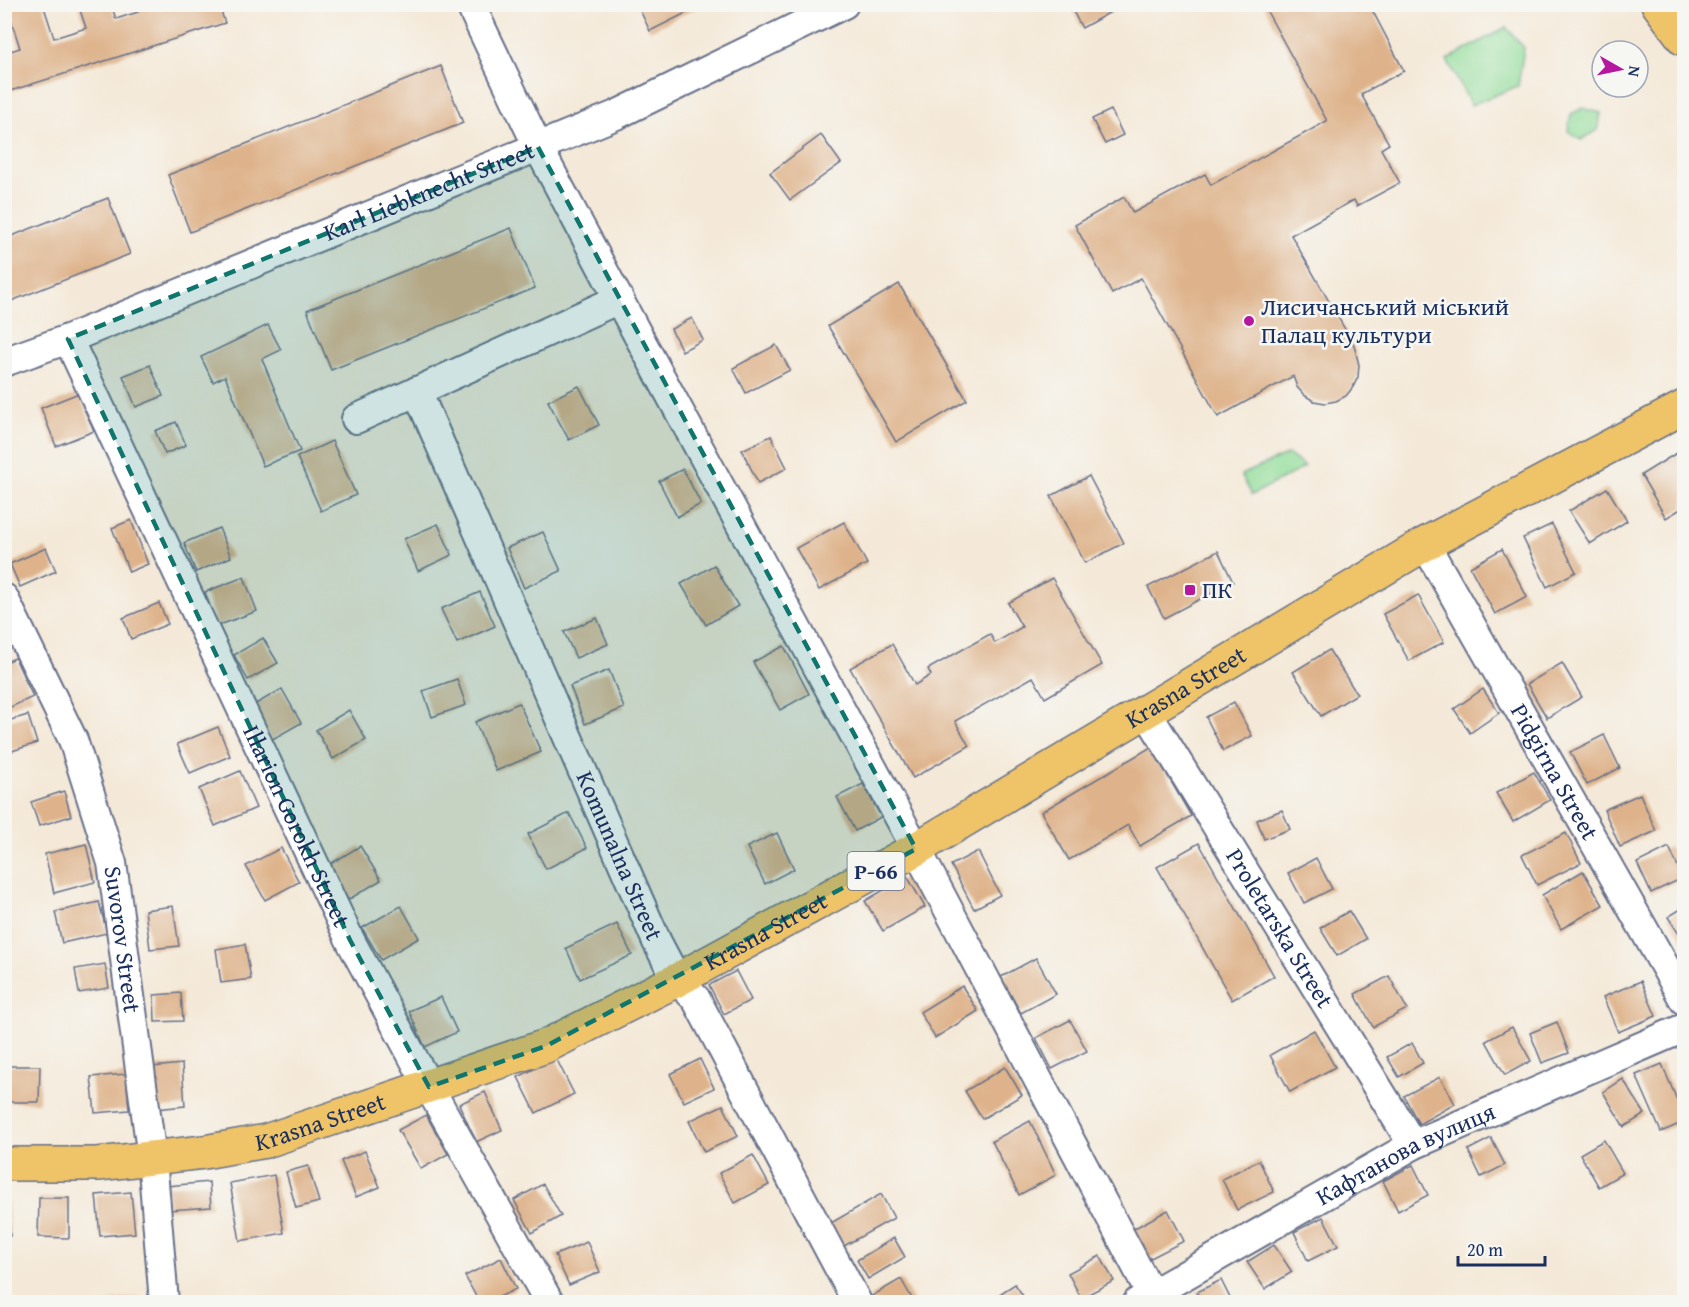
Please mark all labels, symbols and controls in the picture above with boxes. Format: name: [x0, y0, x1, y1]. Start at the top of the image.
north arrow: [1590, 39, 1650, 99]
text: N: [1622, 64, 1648, 79]
street label: Karl Liebknecht Street: [318, 132, 540, 250]
place label: Лисичанський міський Палац культури: [1261, 289, 1509, 352]
marker: Лисичанський міський Палац культури: [1242, 314, 1256, 328]
place label: ПК: [1202, 572, 1232, 607]
marker: ПК: [1183, 583, 1197, 597]
street label: Krasna Street: [1118, 637, 1253, 737]
street label: Pidgirna Street: [1502, 697, 1608, 847]
street label: Illarion Gorokh Street: [234, 719, 360, 933]
street label: Komunalna Street: [568, 765, 672, 946]
street label: Proletarska Street: [1218, 841, 1343, 1015]
road number: Р-66: [848, 852, 904, 890]
street label: Suvorov Street: [96, 864, 150, 1015]
street label: Krasna Street: [697, 883, 834, 979]
street label: Krasna Street: [253, 1084, 390, 1160]
street label: Кафтанова вулиця: [1309, 1094, 1500, 1214]
scale bar: [1458, 1229, 1545, 1267]
text: 20 m: [1467, 1236, 1503, 1263]

